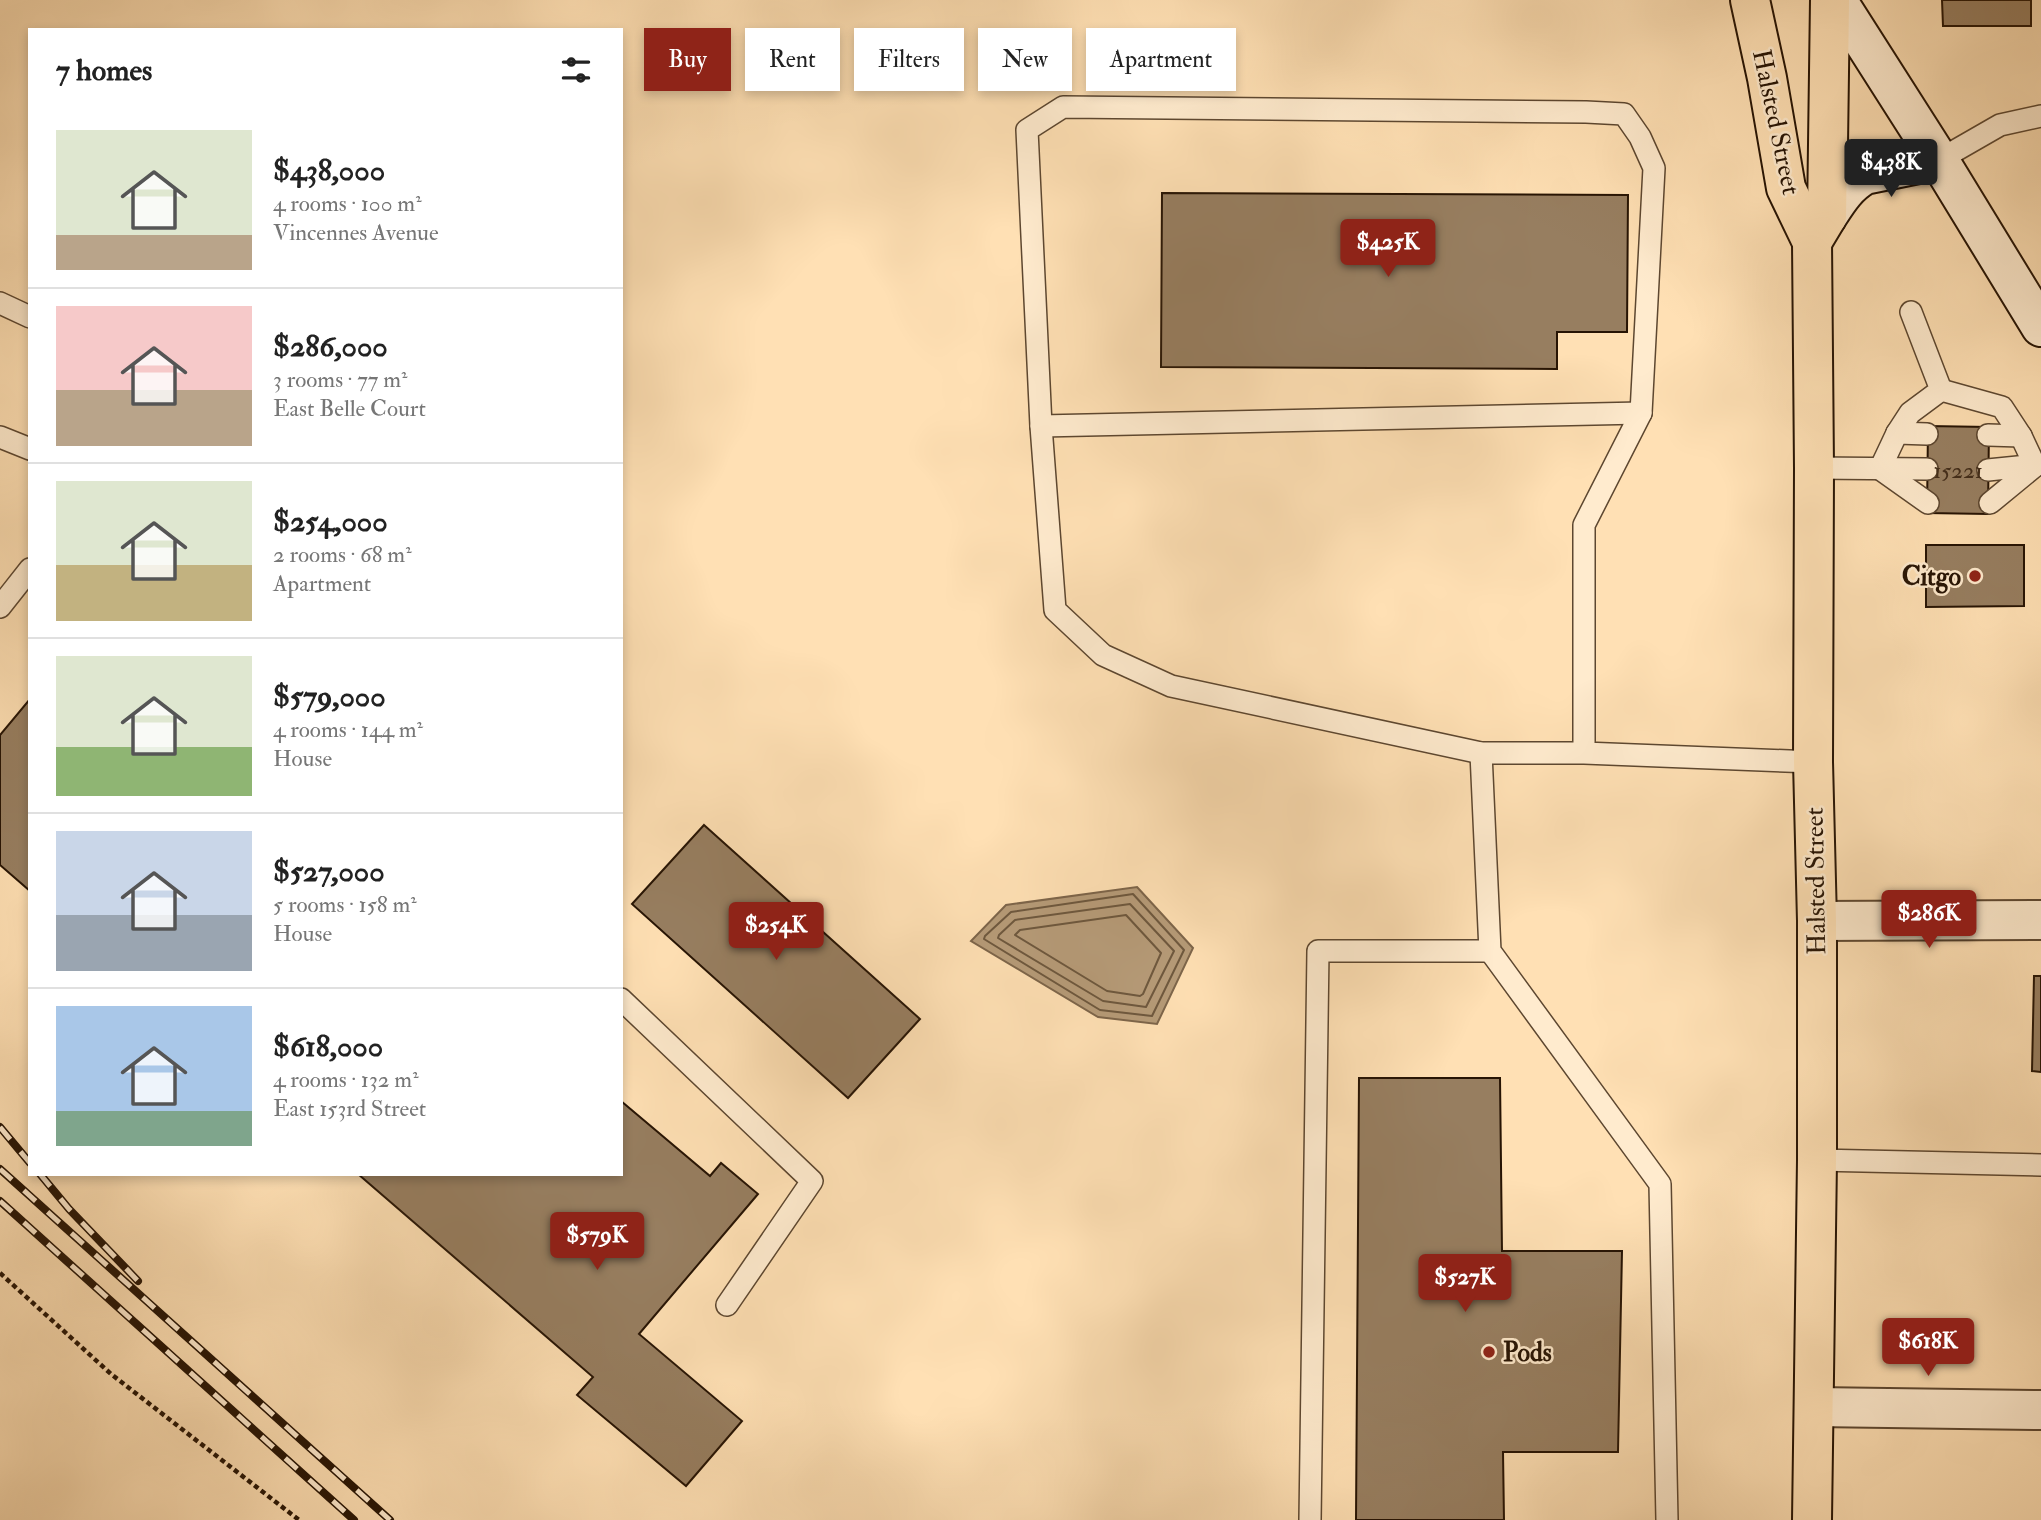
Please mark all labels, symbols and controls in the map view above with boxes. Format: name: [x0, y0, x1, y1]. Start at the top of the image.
chip: Buy: [644, 28, 731, 91]
chip: Rent: [745, 28, 840, 91]
chip: Filters: [854, 28, 964, 91]
chip: New: [978, 28, 1072, 91]
chip: Apartment: [1086, 28, 1236, 91]
street label: Halsted Street: [1745, 47, 1807, 198]
icon: filters: [557, 51, 595, 89]
text: 7 homes: [56, 52, 152, 89]
pin: $438K: [1842, 140, 1940, 199]
text: $438K: [1860, 147, 1922, 176]
text: $438,000: [273, 152, 385, 189]
icon: home: [112, 158, 196, 242]
text: 4 rooms · 100 m²: [273, 189, 422, 218]
text: Vincennes Avenue: [273, 218, 439, 247]
pin: $425K: [1339, 219, 1437, 279]
text: $425K: [1356, 227, 1420, 256]
text: $286,000: [273, 328, 388, 365]
icon: home: [112, 334, 196, 418]
text: 3 rooms · 77 m²: [273, 365, 408, 394]
text: East Belle Court: [273, 394, 426, 423]
house number: 15221: [1933, 456, 1983, 485]
text: $254,000: [273, 503, 388, 540]
icon: home: [112, 509, 196, 593]
text: 2 rooms · 68 m²: [273, 540, 412, 569]
place label: Citgo: [1902, 561, 1961, 594]
marker: Citgo: [1967, 568, 1983, 584]
text: Apartment: [273, 569, 371, 598]
text: $579,000: [273, 678, 386, 715]
icon: home: [112, 684, 196, 768]
text: 4 rooms · 144 m²: [273, 715, 423, 744]
text: House: [273, 744, 332, 773]
street label: Halsted Street: [1799, 807, 1833, 955]
text: $527,000: [273, 853, 385, 890]
icon: home: [112, 859, 196, 943]
text: 5 rooms · 158 m²: [273, 890, 417, 919]
pin: $286K: [1880, 890, 1978, 950]
text: $286K: [1897, 898, 1961, 927]
pin: $254K: [727, 902, 825, 962]
text: $254K: [745, 910, 807, 939]
text: House: [273, 919, 332, 948]
text: $618,000: [273, 1028, 383, 1065]
icon: home: [112, 1034, 196, 1118]
text: 4 rooms · 132 m²: [273, 1065, 419, 1094]
text: East 153rd Street: [273, 1094, 426, 1123]
pin: $579K: [548, 1212, 646, 1272]
text: $579K: [566, 1220, 628, 1249]
pin: $527K: [1416, 1254, 1514, 1314]
text: $527K: [1434, 1262, 1496, 1291]
pin: $618K: [1879, 1318, 1977, 1378]
text: $618K: [1898, 1326, 1958, 1355]
place label: Pods: [1503, 1337, 1552, 1369]
marker: Pods: [1481, 1344, 1497, 1360]

